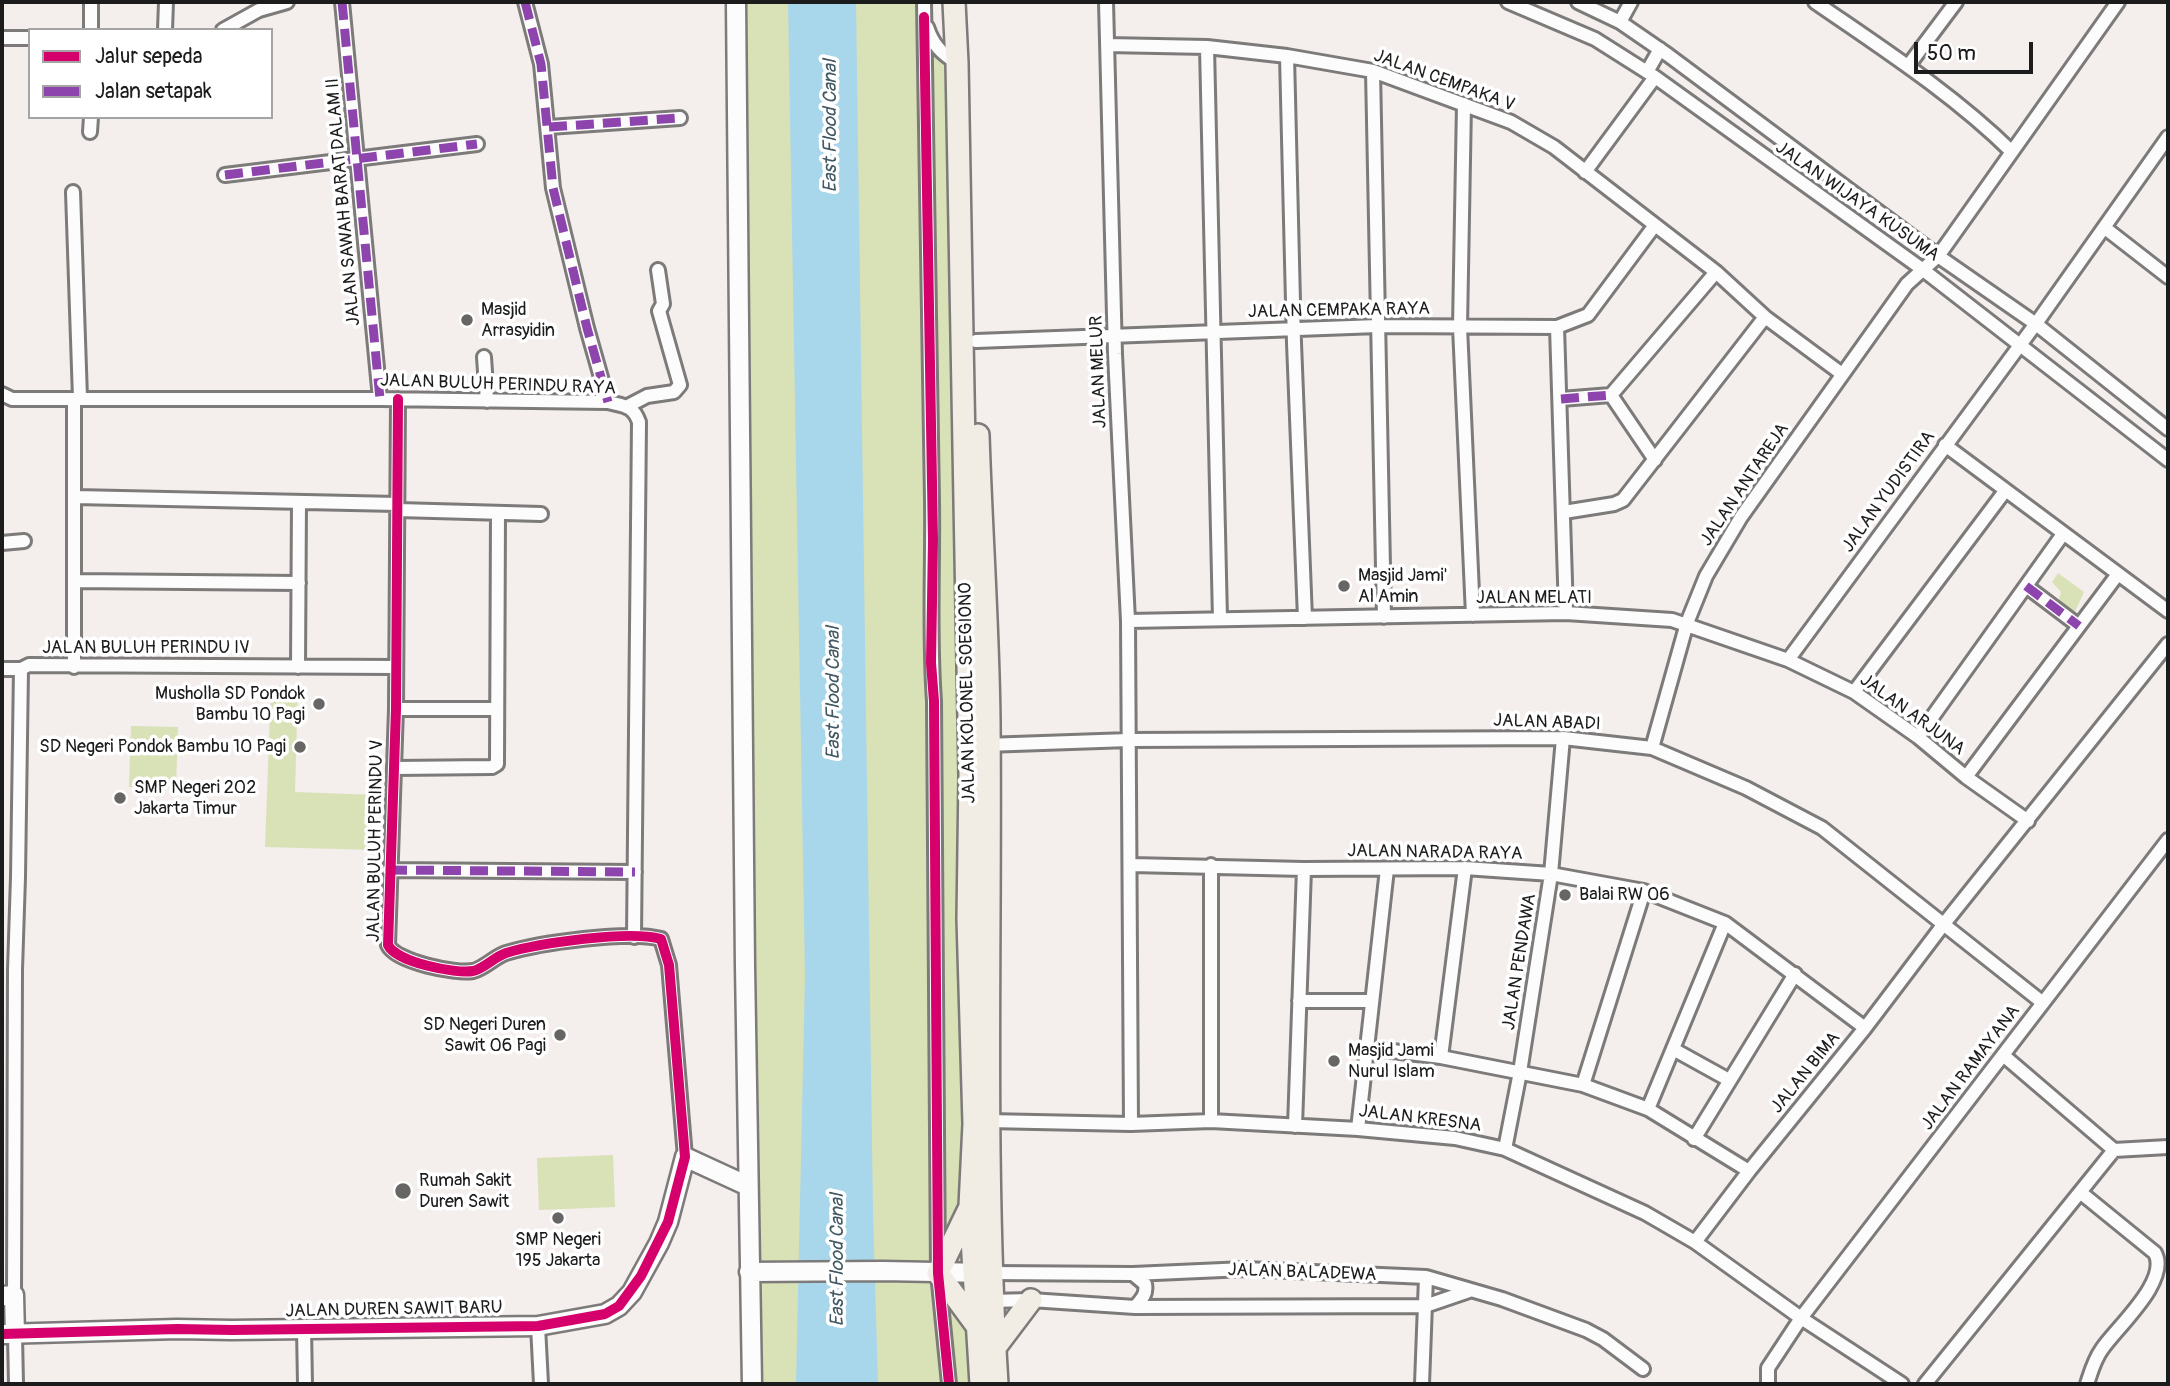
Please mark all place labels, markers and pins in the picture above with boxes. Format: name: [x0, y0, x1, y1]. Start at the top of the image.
place label: Masjid Arrasyidin: [481, 299, 555, 342]
marker: Masjid Arrasyidin: [459, 312, 475, 328]
place label: Masjid Jami' Al Amin: [1358, 565, 1447, 608]
marker: Masjid Jami' Al Amin: [1336, 578, 1352, 594]
place label: Musholla SD Pondok Bambu 10 Pagi: [155, 683, 305, 726]
marker: Musholla SD Pondok Bambu 10 Pagi: [311, 696, 327, 712]
place label: SD Negeri Pondok Bambu 10 Pagi: [39, 736, 286, 758]
marker: SD Negeri Pondok Bambu 10 Pagi: [292, 739, 308, 755]
place label: SMP Negeri 202 Jakarta Timur: [134, 777, 256, 820]
marker: SMP Negeri 202 Jakarta Timur: [112, 790, 128, 806]
place label: Balai RW 06: [1579, 884, 1670, 906]
marker: Balai RW 06: [1557, 887, 1573, 903]
place label: SD Negeri Duren Sawit 06 Pagi: [423, 1014, 546, 1056]
marker: SD Negeri Duren Sawit 06 Pagi: [552, 1027, 568, 1043]
place label: Masjid Jami Nurul Islam: [1348, 1040, 1435, 1082]
marker: Masjid Jami Nurul Islam: [1326, 1053, 1342, 1069]
place label: Rumah Sakit Duren Sawit: [419, 1170, 511, 1212]
marker: Rumah Sakit Duren Sawit: [393, 1181, 413, 1201]
marker: SMP Negeri 195 Jakarta: [550, 1210, 566, 1226]
place label: SMP Negeri 195 Jakarta: [515, 1229, 601, 1272]

